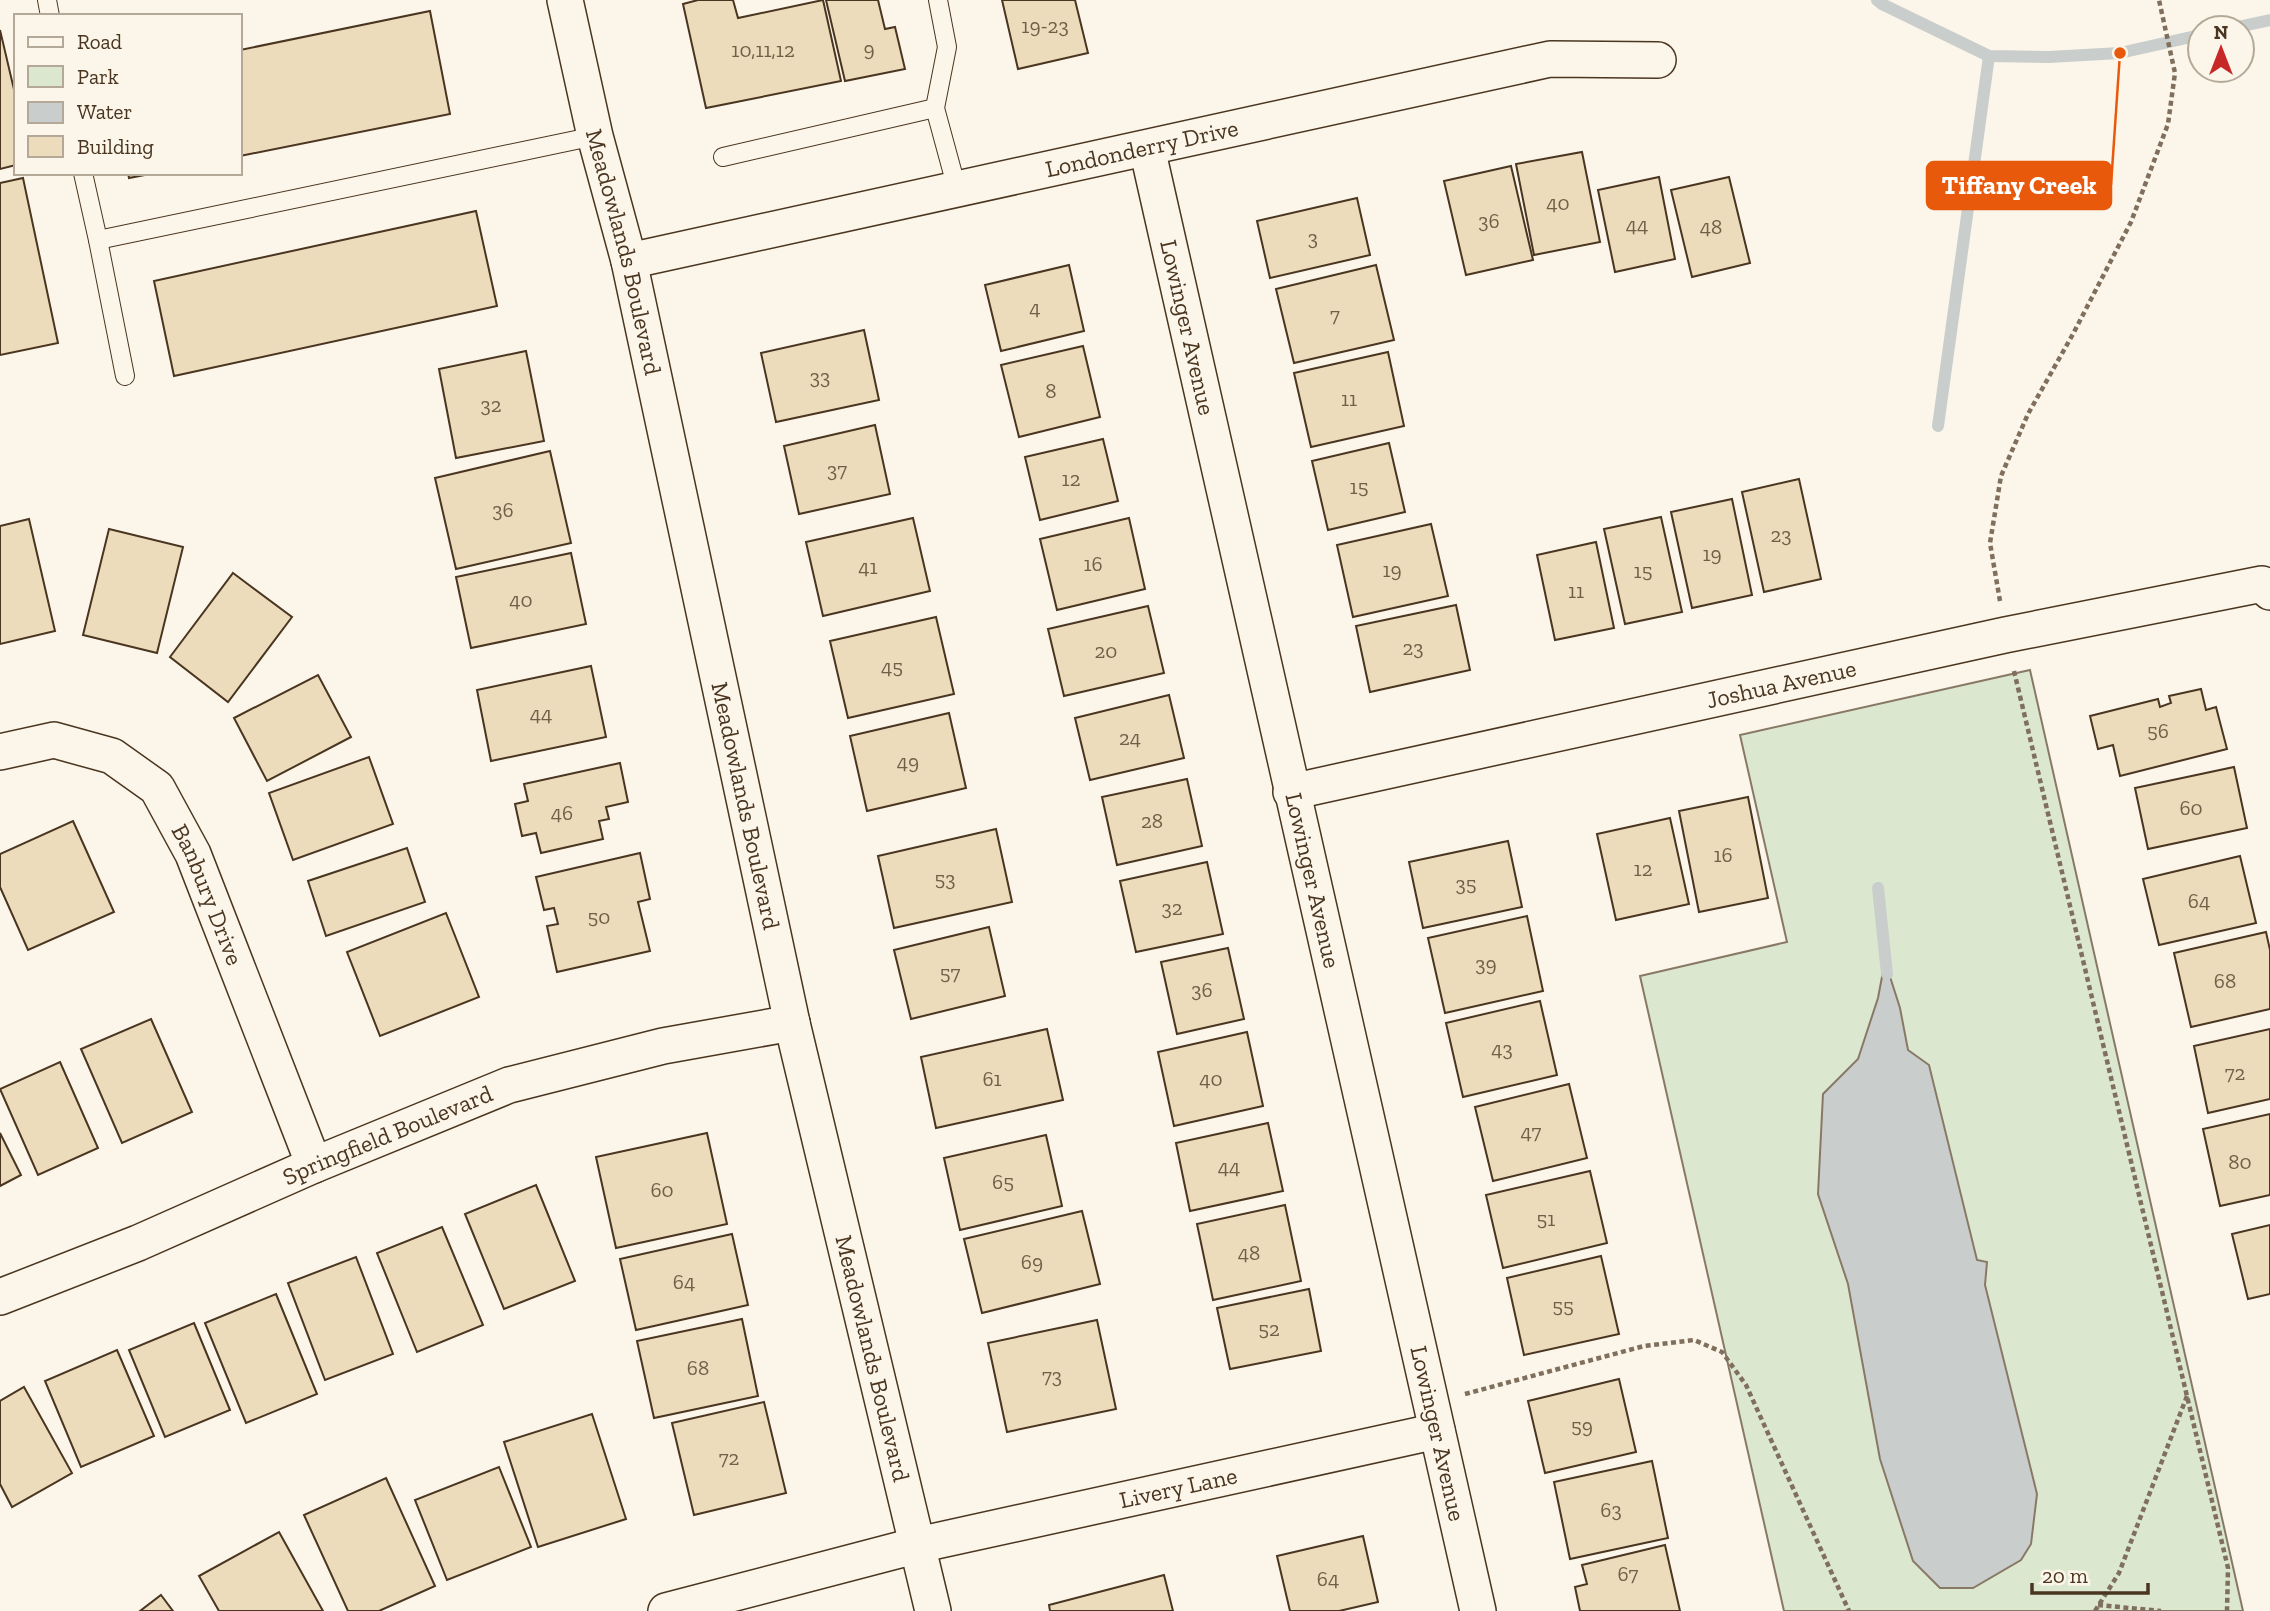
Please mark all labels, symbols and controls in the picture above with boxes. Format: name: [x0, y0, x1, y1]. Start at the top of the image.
house number: 19-23: [1021, 13, 1069, 38]
legend: [14, 14, 242, 175]
north arrow: [2186, 14, 2256, 84]
text: N: [2214, 21, 2228, 44]
text: Road: [77, 29, 123, 54]
house number: 9: [863, 36, 875, 61]
house number: 10,11,12: [731, 37, 795, 62]
text: Park: [77, 64, 119, 89]
text: Water: [77, 99, 132, 124]
street label: Londonderry Drive: [1042, 113, 1241, 183]
street label: Meadowlands Boulevard: [580, 126, 668, 378]
text: Building: [77, 134, 154, 159]
callout: Tiffany Creek: [1927, 162, 2111, 209]
text: Tiffany Creek: [1941, 169, 2097, 201]
house number: 40: [1546, 190, 1570, 215]
house number: 36: [1478, 208, 1500, 233]
house number: 44: [1626, 212, 1648, 237]
house number: 48: [1700, 214, 1722, 239]
house number: 3: [1308, 225, 1318, 250]
street label: Lowinger Avenue: [1154, 237, 1222, 418]
house number: 4: [1029, 295, 1041, 320]
house number: 7: [1330, 302, 1340, 327]
house number: 33: [810, 364, 830, 389]
house number: 8: [1045, 378, 1057, 403]
house number: 11: [1341, 386, 1357, 411]
house number: 32: [480, 392, 502, 417]
house number: 37: [827, 457, 847, 482]
house number: 12: [1062, 466, 1080, 491]
house number: 15: [1350, 474, 1368, 499]
house number: 36: [492, 497, 514, 522]
house number: 23: [1770, 522, 1792, 547]
house number: 19: [1702, 541, 1722, 566]
house number: 16: [1083, 551, 1103, 576]
house number: 41: [858, 554, 878, 579]
house number: 19: [1382, 557, 1402, 582]
house number: 15: [1634, 558, 1652, 583]
house number: 11: [1568, 578, 1584, 603]
house number: 40: [509, 587, 533, 612]
house number: 23: [1402, 635, 1424, 660]
house number: 20: [1095, 638, 1117, 663]
street label: Joshua Avenue: [1704, 653, 1859, 714]
house number: 45: [881, 654, 903, 679]
street label: Meadowlands Boulevard: [705, 679, 787, 932]
house number: 44: [530, 701, 552, 726]
house number: 56: [2147, 718, 2169, 743]
house number: 24: [1119, 725, 1141, 750]
house number: 49: [897, 749, 919, 774]
street label: Lowinger Avenue: [1279, 790, 1347, 971]
house number: 60: [2179, 795, 2203, 820]
house number: 46: [551, 800, 573, 825]
house number: 28: [1141, 808, 1163, 833]
street label: Banbury Drive: [165, 819, 250, 969]
house number: 16: [1713, 842, 1733, 867]
house number: 12: [1634, 856, 1652, 881]
house number: 53: [934, 866, 956, 891]
house number: 35: [1455, 871, 1477, 896]
house number: 64: [2188, 888, 2210, 913]
house number: 32: [1161, 895, 1183, 920]
house number: 50: [588, 904, 610, 929]
house number: 39: [1475, 951, 1497, 976]
house number: 57: [940, 960, 960, 985]
house number: 68: [2214, 968, 2236, 993]
house number: 36: [1191, 977, 1213, 1002]
house number: 43: [1491, 1036, 1513, 1061]
house number: 72: [2225, 1060, 2245, 1085]
house number: 61: [982, 1066, 1002, 1091]
house number: 40: [1199, 1066, 1223, 1091]
street label: Springfield Boulevard: [278, 1078, 496, 1191]
house number: 47: [1521, 1119, 1542, 1144]
house number: 80: [2228, 1149, 2252, 1174]
house number: 44: [1218, 1154, 1240, 1179]
house number: 65: [992, 1169, 1014, 1194]
house number: 60: [650, 1177, 674, 1202]
house number: 51: [1537, 1206, 1555, 1231]
street label: Meadowlands Boulevard: [829, 1232, 916, 1484]
house number: 48: [1238, 1240, 1260, 1265]
house number: 69: [1021, 1249, 1043, 1274]
house number: 64: [673, 1269, 695, 1294]
house number: 55: [1552, 1293, 1574, 1318]
house number: 52: [1258, 1316, 1280, 1341]
street label: Lowinger Avenue: [1404, 1343, 1472, 1524]
house number: 68: [687, 1355, 709, 1380]
house number: 73: [1042, 1363, 1062, 1388]
house number: 59: [1571, 1413, 1593, 1438]
house number: 72: [719, 1445, 739, 1470]
street label: Livery Lane: [1117, 1460, 1240, 1514]
house number: 63: [1600, 1497, 1622, 1522]
scale bar: [2032, 1552, 2148, 1596]
house number: 67: [1617, 1561, 1639, 1586]
text: 20 m: [2042, 1563, 2088, 1588]
house number: 64: [1317, 1566, 1339, 1591]

